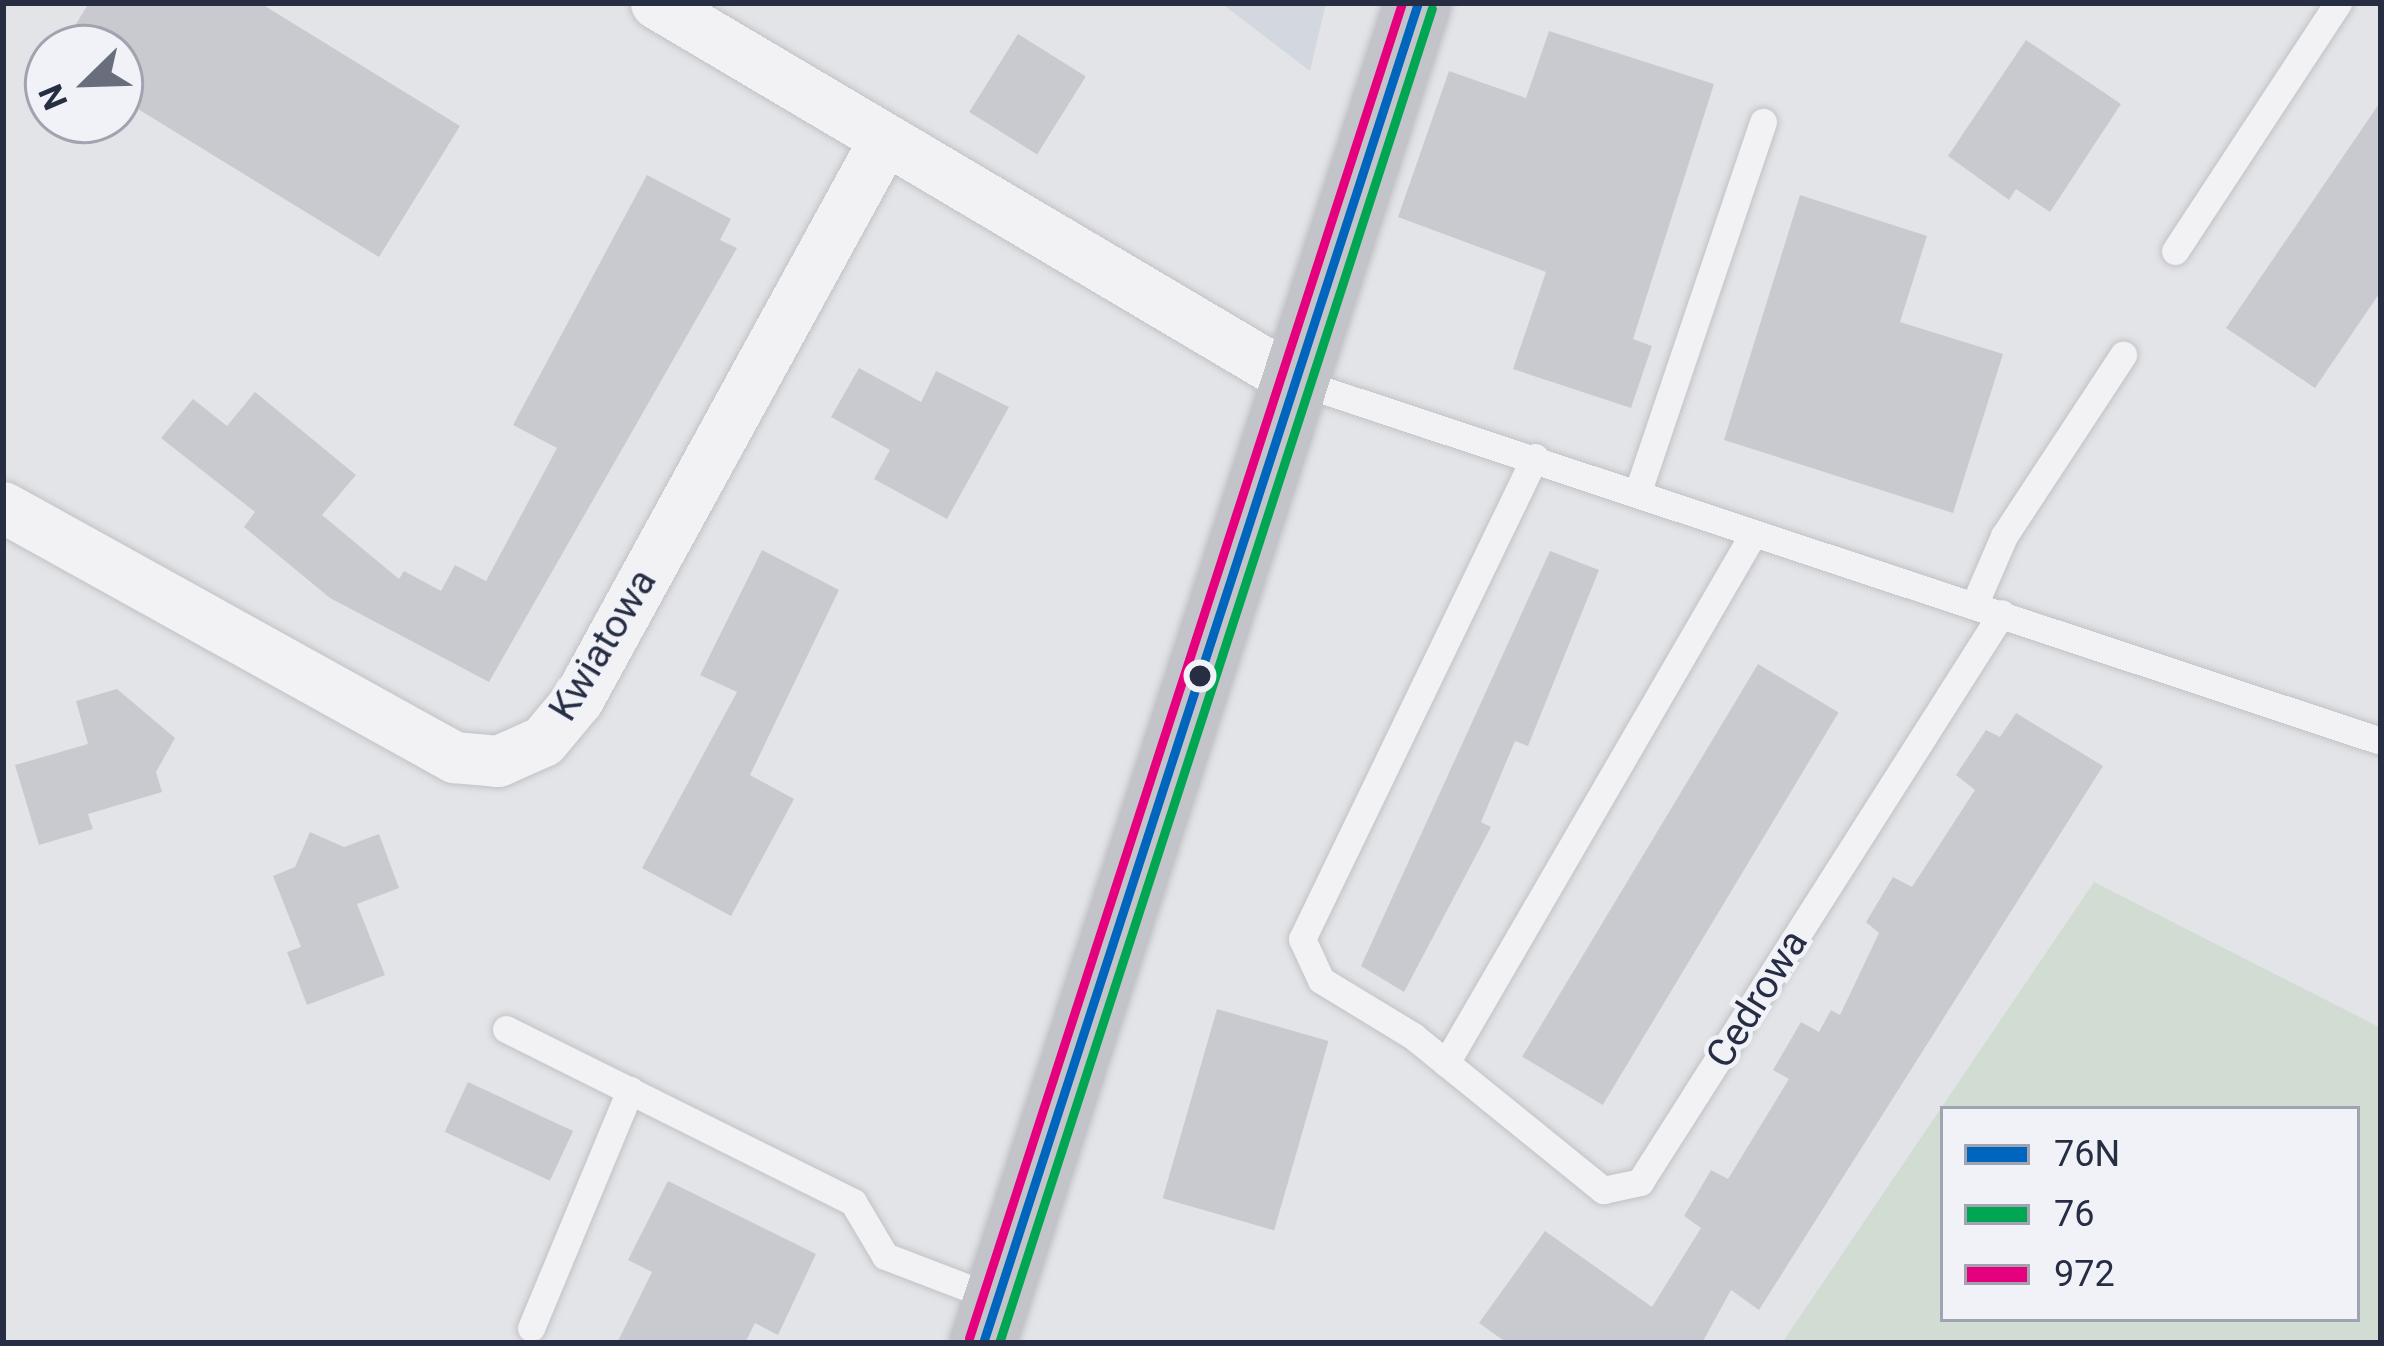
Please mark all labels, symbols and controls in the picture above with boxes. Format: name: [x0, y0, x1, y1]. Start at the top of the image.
north arrow: [24, 24, 144, 144]
text: N: [31, 79, 76, 115]
street label: Kwiatowa: [540, 561, 666, 729]
unlabelled marker: [1189, 665, 1211, 687]
street label: Cedrowa: [1696, 921, 1818, 1077]
legend: [1940, 1106, 2360, 1322]
text: 76N: [2054, 1133, 2120, 1175]
text: 76: [2054, 1193, 2094, 1235]
text: 972: [2054, 1253, 2115, 1295]

